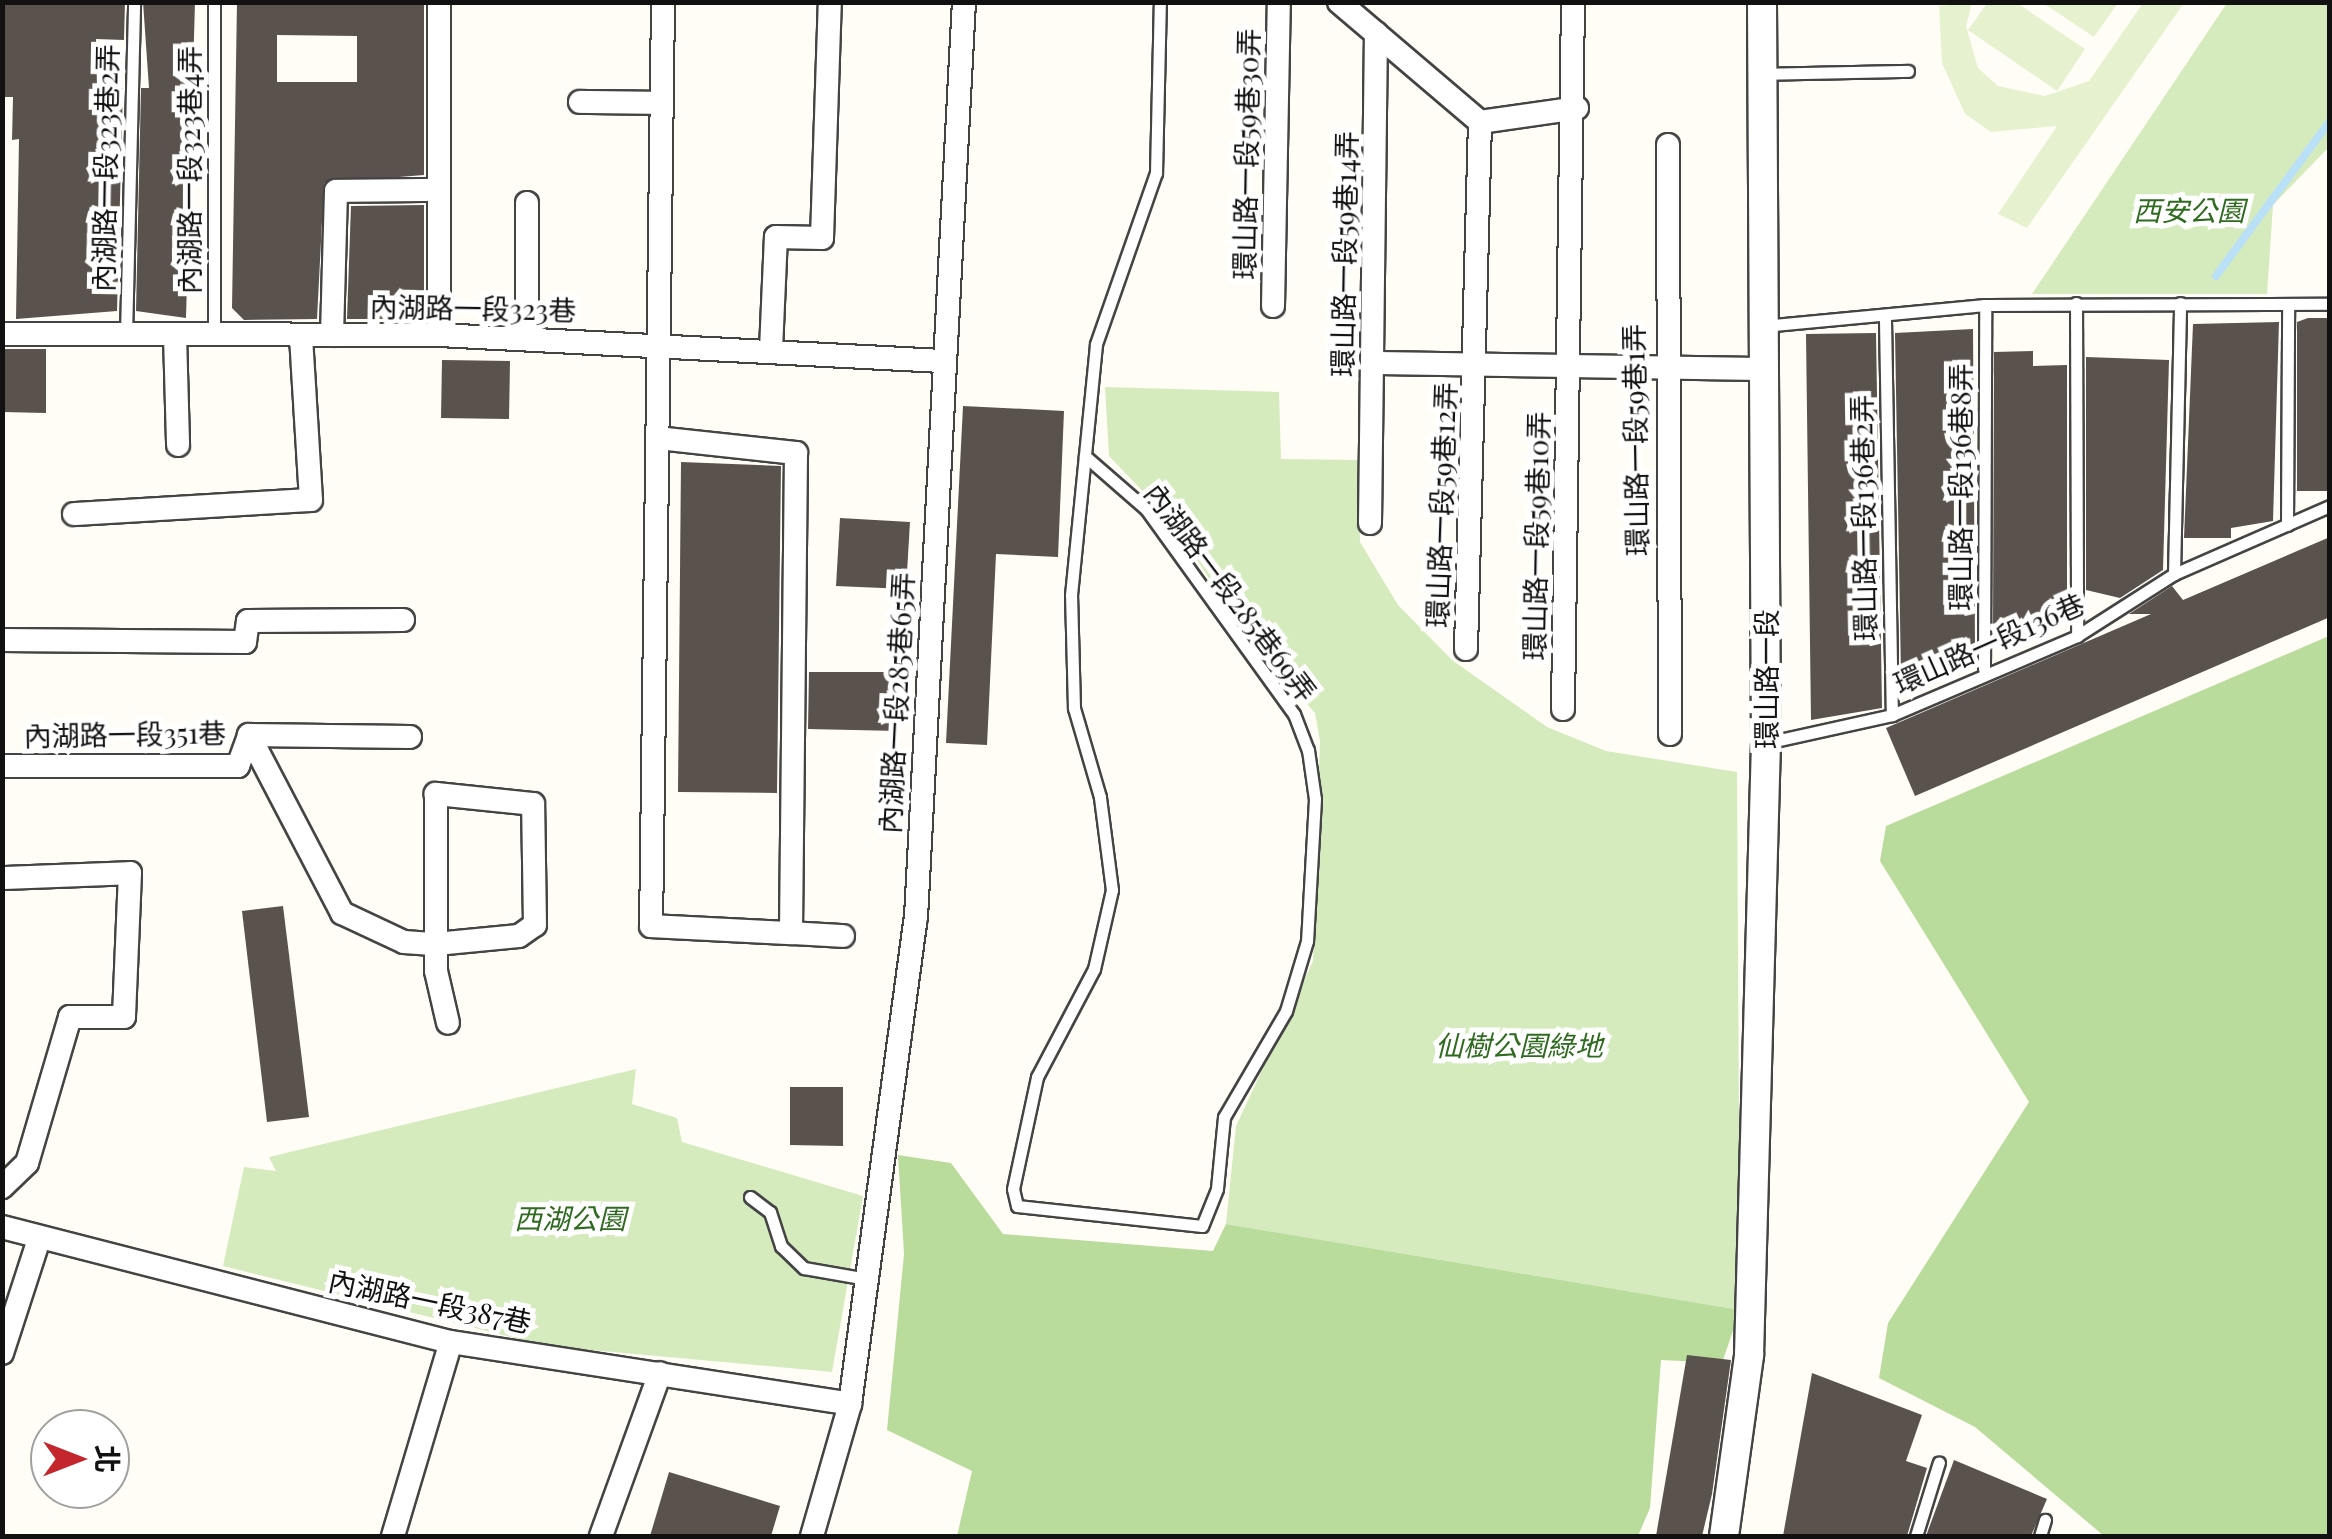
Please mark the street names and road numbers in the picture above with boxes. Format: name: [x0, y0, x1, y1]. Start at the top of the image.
street label: 環山路一段59巷30弄: [1227, 28, 1265, 280]
street label: 內湖路一段323巷2弄: [86, 44, 124, 292]
street label: 內湖路一段323巷4弄: [172, 46, 206, 294]
street label: 環山路一段59巷14弄: [1325, 131, 1363, 377]
street label: 內湖路一段323巷: [369, 289, 577, 327]
street label: 環山路一段59巷1弄: [1616, 324, 1654, 556]
street label: 環山路一段136巷8弄: [1943, 363, 1977, 611]
street label: 環山路一段59巷12弄: [1420, 382, 1462, 628]
street label: 環山路一段136巷2弄: [1844, 395, 1882, 641]
street label: 環山路一段59巷10弄: [1517, 411, 1555, 661]
street label: 內湖路一段285巷69弄: [1138, 476, 1324, 708]
street label: 內湖路一段285巷65弄: [872, 571, 920, 835]
street label: 環山路一段136巷: [1889, 586, 2089, 700]
street label: 環山路一段: [1749, 609, 1783, 749]
street label: 內湖路一段351巷: [23, 715, 227, 753]
street label: 內湖路一段387巷: [325, 1263, 535, 1339]

